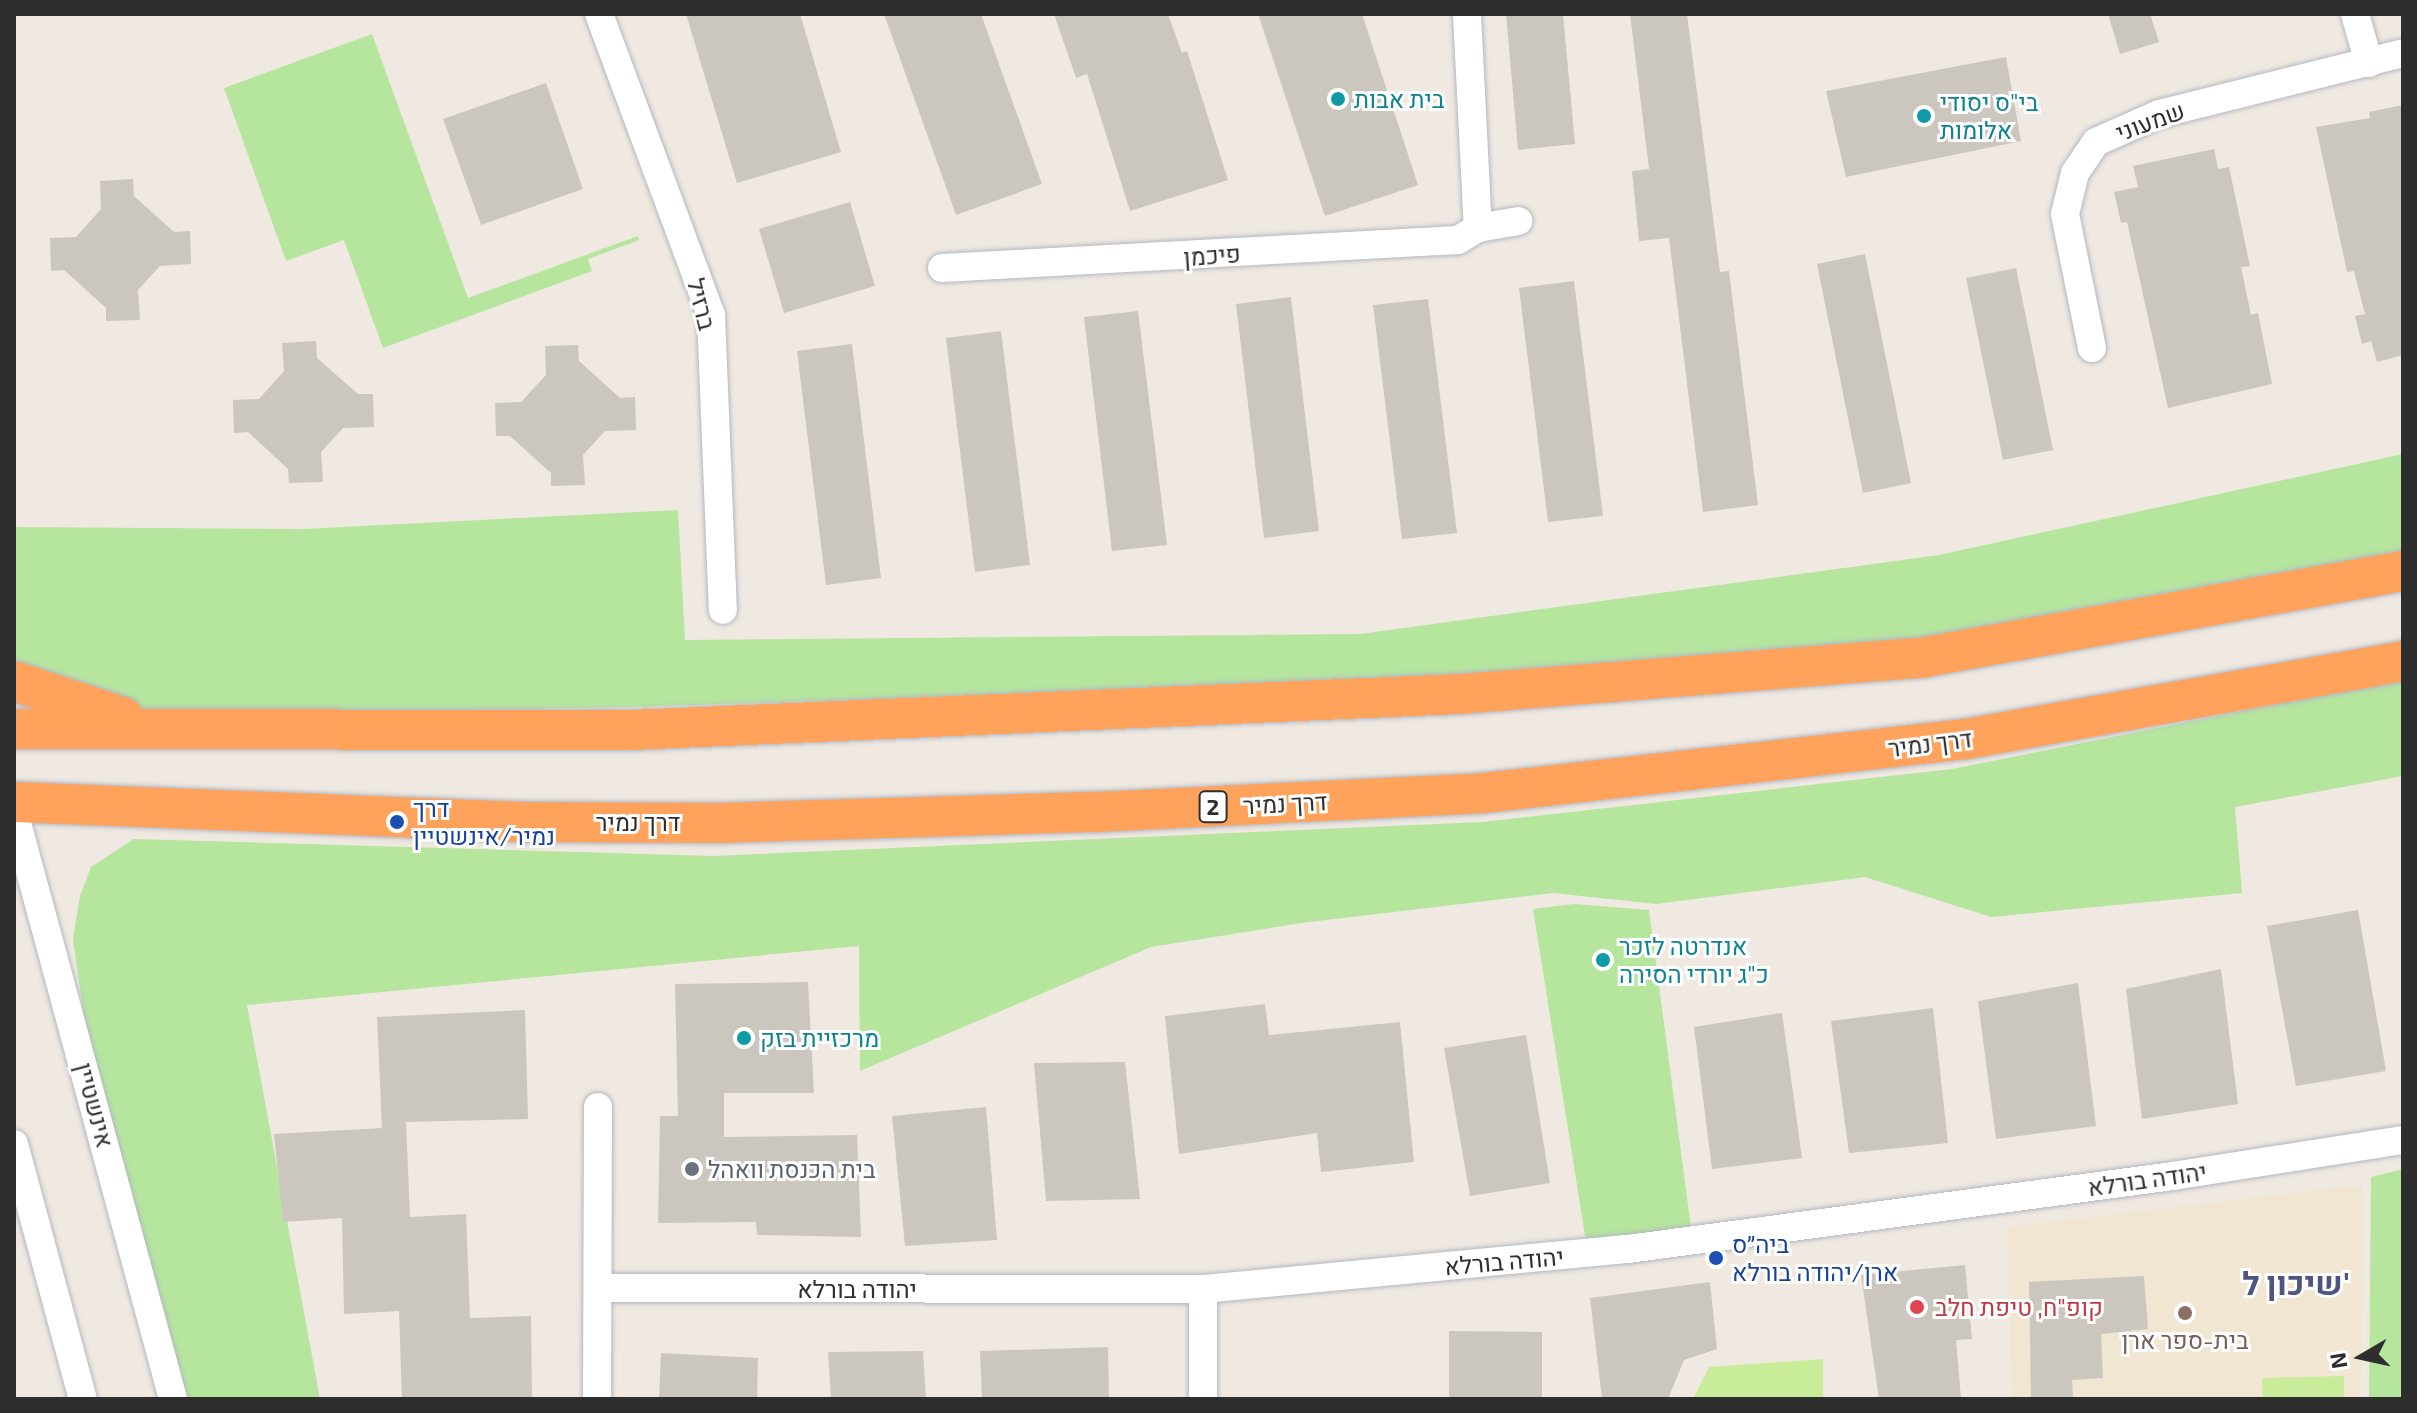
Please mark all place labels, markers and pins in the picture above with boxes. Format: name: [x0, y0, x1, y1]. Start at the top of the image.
place label: בית אבות: [1354, 85, 1444, 113]
place label: בי"ס יסודי אלומות: [1940, 88, 2038, 144]
marker: בית אבות: [1329, 90, 1347, 108]
marker: בי"ס יסודי אלומות: [1915, 107, 1933, 125]
place label: דרך נמיר/אינשטיין: [413, 794, 555, 850]
marker: דרך נמיר/אינשטיין: [388, 813, 406, 831]
place label: אנדרטה לזכר כ"ג יורדי הסירה: [1619, 932, 1769, 988]
marker: אנדרטה לזכר כ"ג יורדי הסירה: [1594, 951, 1612, 969]
place label: מרכזיית בזק: [760, 1024, 879, 1052]
marker: מרכזיית בזק: [735, 1029, 753, 1047]
place label: בית הכנסת וואהל: [708, 1155, 876, 1183]
marker: בית הכנסת וואהל: [683, 1160, 701, 1178]
place label: ביה״ס ארן/יהודה בורלא: [1732, 1230, 1898, 1286]
marker: ביה״ס ארן/יהודה בורלא: [1707, 1249, 1725, 1267]
place label: קופ"ח, טיפת חלב: [1935, 1293, 2103, 1321]
marker: קופ"ח, טיפת חלב: [1906, 1296, 1928, 1318]
marker: בית-ספר ארן: [2176, 1304, 2194, 1322]
place label: בית-ספר ארן: [2121, 1326, 2249, 1354]

